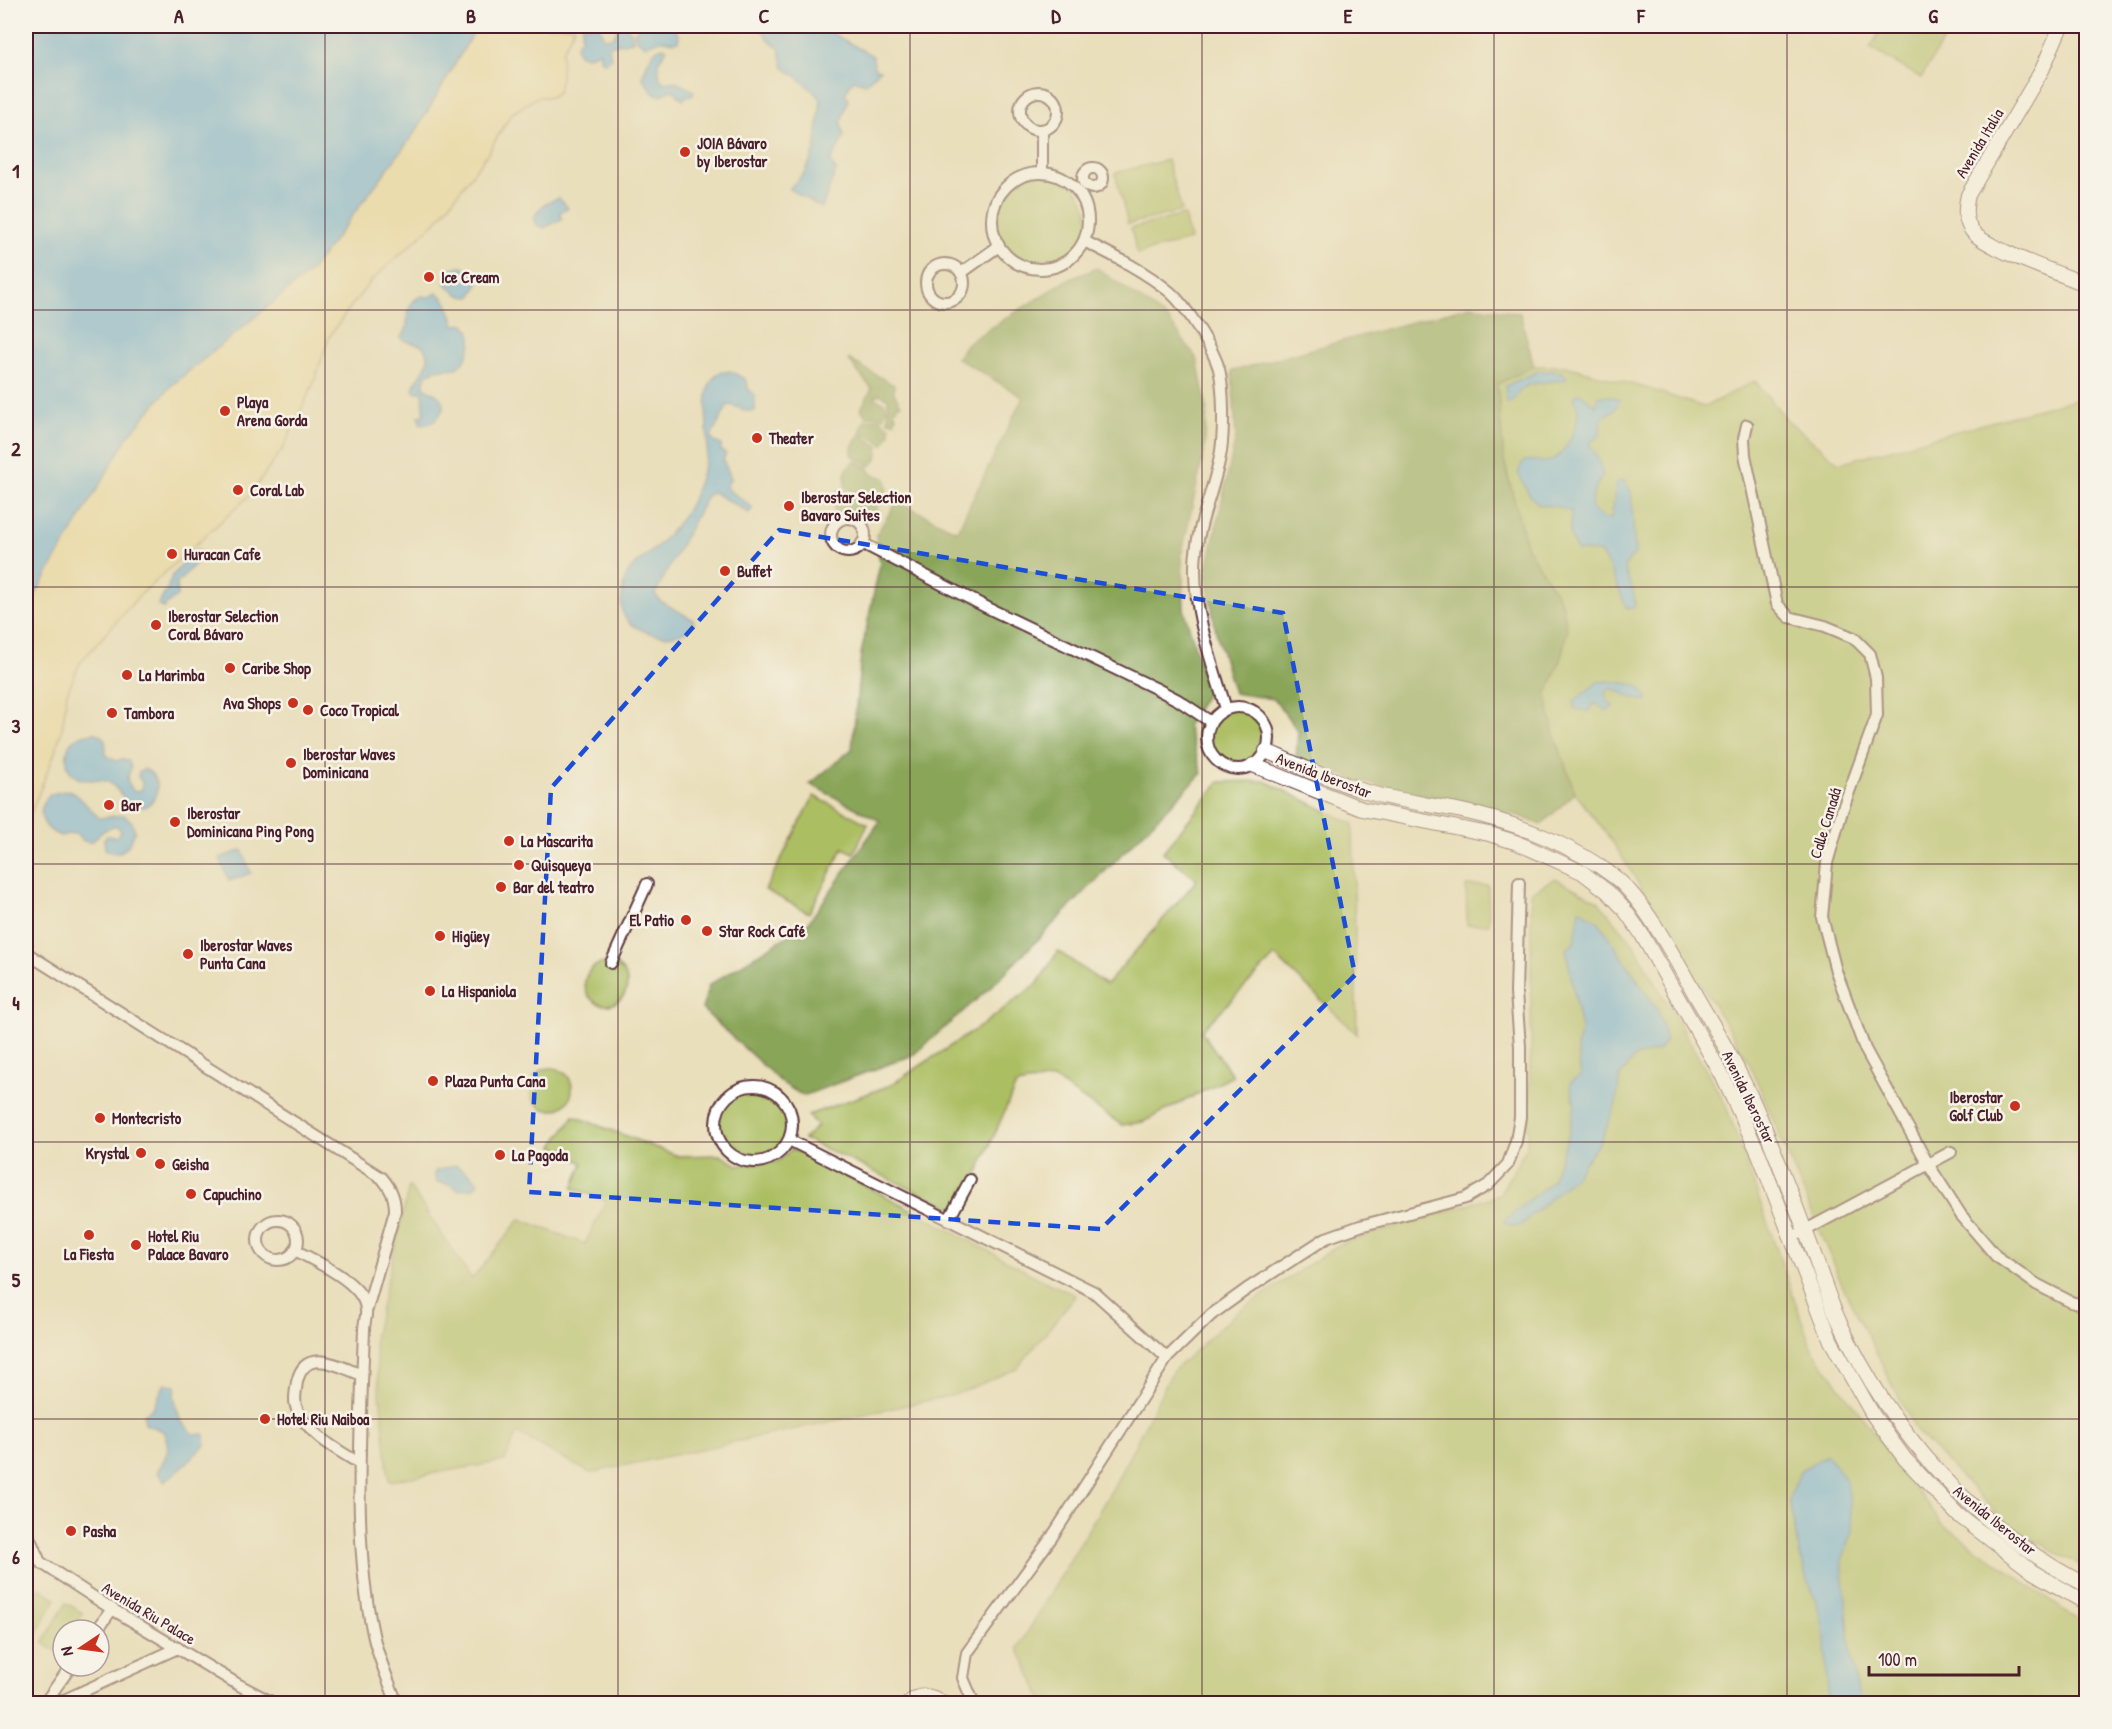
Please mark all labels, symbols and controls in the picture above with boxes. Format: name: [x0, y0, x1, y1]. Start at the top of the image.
text: A: [174, 2, 184, 29]
text: B: [466, 2, 476, 29]
text: C: [759, 2, 770, 29]
text: D: [1051, 2, 1061, 29]
text: E: [1344, 2, 1353, 29]
text: F: [1636, 2, 1646, 29]
text: G: [1928, 2, 1938, 29]
street label: Avenida Italia: [1950, 104, 2008, 182]
place label: JOIA Bávaro by Iberostar: [697, 132, 768, 173]
marker: JOIA Bávaro by Iberostar: [678, 145, 692, 159]
text: 1: [12, 157, 20, 184]
place label: Ice Cream: [441, 266, 500, 288]
marker: Ice Cream: [422, 270, 436, 284]
place label: Playa Arena Gorda: [237, 391, 308, 431]
marker: Playa Arena Gorda: [218, 404, 232, 418]
place label: Theater: [768, 427, 815, 449]
marker: Theater: [750, 431, 764, 445]
text: 2: [11, 435, 21, 462]
place label: Coral Lab: [250, 479, 305, 501]
marker: Coral Lab: [231, 483, 245, 497]
place label: Iberostar Selection Bavaro Suites: [801, 486, 911, 526]
marker: Iberostar Selection Bavaro Suites: [782, 499, 796, 513]
place label: Huracan Cafe: [184, 543, 261, 565]
marker: Huracan Cafe: [165, 547, 179, 561]
place label: Buffet: [737, 560, 772, 582]
marker: Buffet: [718, 564, 732, 578]
place label: Iberostar Selection Coral Bávaro: [168, 605, 278, 645]
marker: Iberostar Selection Coral Bávaro: [149, 618, 163, 632]
place label: Caribe Shop: [242, 657, 311, 680]
marker: Caribe Shop: [223, 661, 237, 675]
place label: La Marimba: [139, 664, 205, 686]
marker: La Marimba: [120, 668, 134, 682]
place label: Ava Shops: [223, 692, 282, 715]
marker: Ava Shops: [286, 696, 300, 710]
place label: Coco Tropical: [320, 699, 400, 722]
place label: Tambora: [123, 702, 175, 724]
marker: Coco Tropical: [301, 703, 315, 717]
marker: Tambora: [105, 706, 119, 720]
text: 3: [12, 712, 21, 739]
place label: Iberostar Waves Dominicana: [303, 743, 396, 783]
street label: Avenida Iberostar: [1273, 747, 1375, 803]
marker: Iberostar Waves Dominicana: [284, 756, 298, 770]
street label: Calle Canadá: [1804, 785, 1846, 861]
place label: Bar: [121, 794, 142, 816]
marker: Bar: [102, 798, 116, 812]
place label: Iberostar Dominicana Ping Pong: [187, 802, 314, 843]
marker: Iberostar Dominicana Ping Pong: [168, 815, 182, 829]
place label: La Mascarita: [521, 830, 594, 852]
marker: La Mascarita: [502, 834, 516, 848]
place label: Quisqueya: [531, 854, 592, 877]
marker: Quisqueya: [512, 858, 526, 872]
place label: Bar del teatro: [513, 876, 595, 898]
marker: Bar del teatro: [494, 880, 508, 894]
place label: El Patio: [629, 909, 675, 931]
marker: El Patio: [679, 913, 693, 927]
place label: Star Rock Café: [719, 920, 806, 942]
marker: Star Rock Café: [700, 924, 714, 938]
place label: Higüey: [452, 925, 490, 948]
marker: Higüey: [433, 929, 447, 943]
place label: Iberostar Waves Punta Cana: [200, 934, 293, 974]
marker: Iberostar Waves Punta Cana: [181, 947, 195, 961]
place label: La Hispaniola: [442, 980, 517, 1003]
marker: La Hispaniola: [423, 984, 437, 998]
text: 4: [12, 989, 20, 1016]
street label: Avenida Iberostar: [1717, 1047, 1781, 1147]
place label: Plaza Punta Cana: [445, 1070, 546, 1092]
marker: Plaza Punta Cana: [426, 1074, 440, 1088]
place label: Iberostar Golf Club: [1949, 1086, 2004, 1126]
marker: Iberostar Golf Club: [2008, 1099, 2022, 1113]
place label: Montecristo: [112, 1107, 182, 1129]
marker: Montecristo: [93, 1111, 107, 1125]
place label: Krystal: [86, 1142, 130, 1165]
place label: La Pagoda: [512, 1144, 569, 1167]
marker: Krystal: [134, 1146, 148, 1160]
marker: La Pagoda: [493, 1148, 507, 1162]
place label: Geisha: [172, 1153, 210, 1175]
marker: Geisha: [153, 1157, 167, 1171]
place label: Capuchino: [203, 1183, 262, 1206]
marker: Capuchino: [184, 1187, 198, 1201]
place label: Hotel Riu Palace Bavaro: [148, 1225, 229, 1265]
marker: La Fiesta: [82, 1228, 96, 1242]
marker: Hotel Riu Palace Bavaro: [129, 1238, 143, 1252]
place label: La Fiesta: [64, 1243, 115, 1265]
text: 5: [12, 1266, 21, 1293]
place label: Hotel Riu Naiboa: [277, 1408, 370, 1430]
marker: Hotel Riu Naiboa: [258, 1412, 272, 1426]
street label: Avenida Iberostar: [1949, 1480, 2041, 1560]
place label: Pasha: [83, 1520, 117, 1542]
marker: Pasha: [64, 1524, 78, 1538]
text: 6: [12, 1543, 20, 1570]
street label: Avenida Riu Palace: [98, 1576, 200, 1650]
north arrow: [51, 1618, 111, 1678]
scale bar: [1869, 1639, 2019, 1677]
text: N: [55, 1644, 78, 1658]
text: 100 m: [1878, 1647, 1917, 1672]

